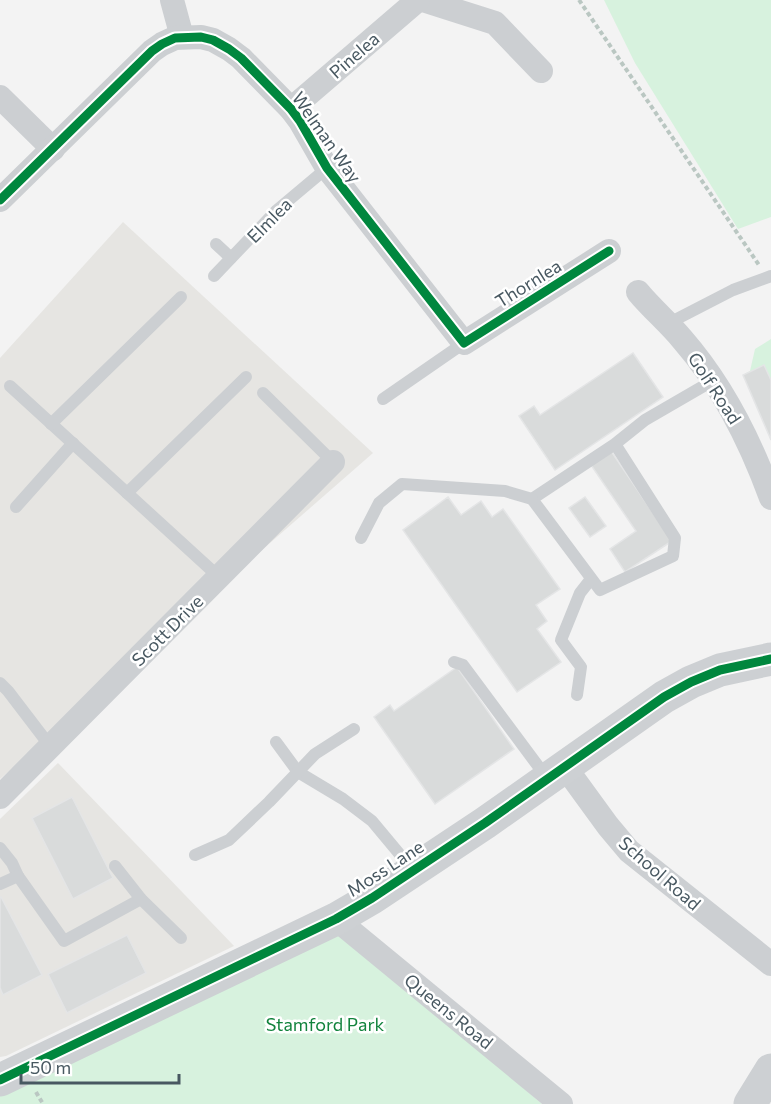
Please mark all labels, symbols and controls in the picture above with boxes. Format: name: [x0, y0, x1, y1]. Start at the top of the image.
street label: Pinelea: [324, 27, 384, 83]
street label: Welman Way: [288, 87, 366, 187]
street label: Elmlea: [242, 193, 296, 247]
street label: Thornlea: [491, 254, 565, 312]
street label: Golf Road: [684, 348, 746, 428]
street label: Scott Drive: [127, 590, 207, 670]
street label: School Road: [615, 831, 705, 915]
street label: Moss Lane: [342, 835, 428, 901]
street label: Queens Road: [400, 969, 498, 1053]
park label: Stamford Park: [266, 1013, 385, 1035]
scale bar: [21, 1047, 178, 1085]
text: 50 m: [30, 1056, 71, 1078]

